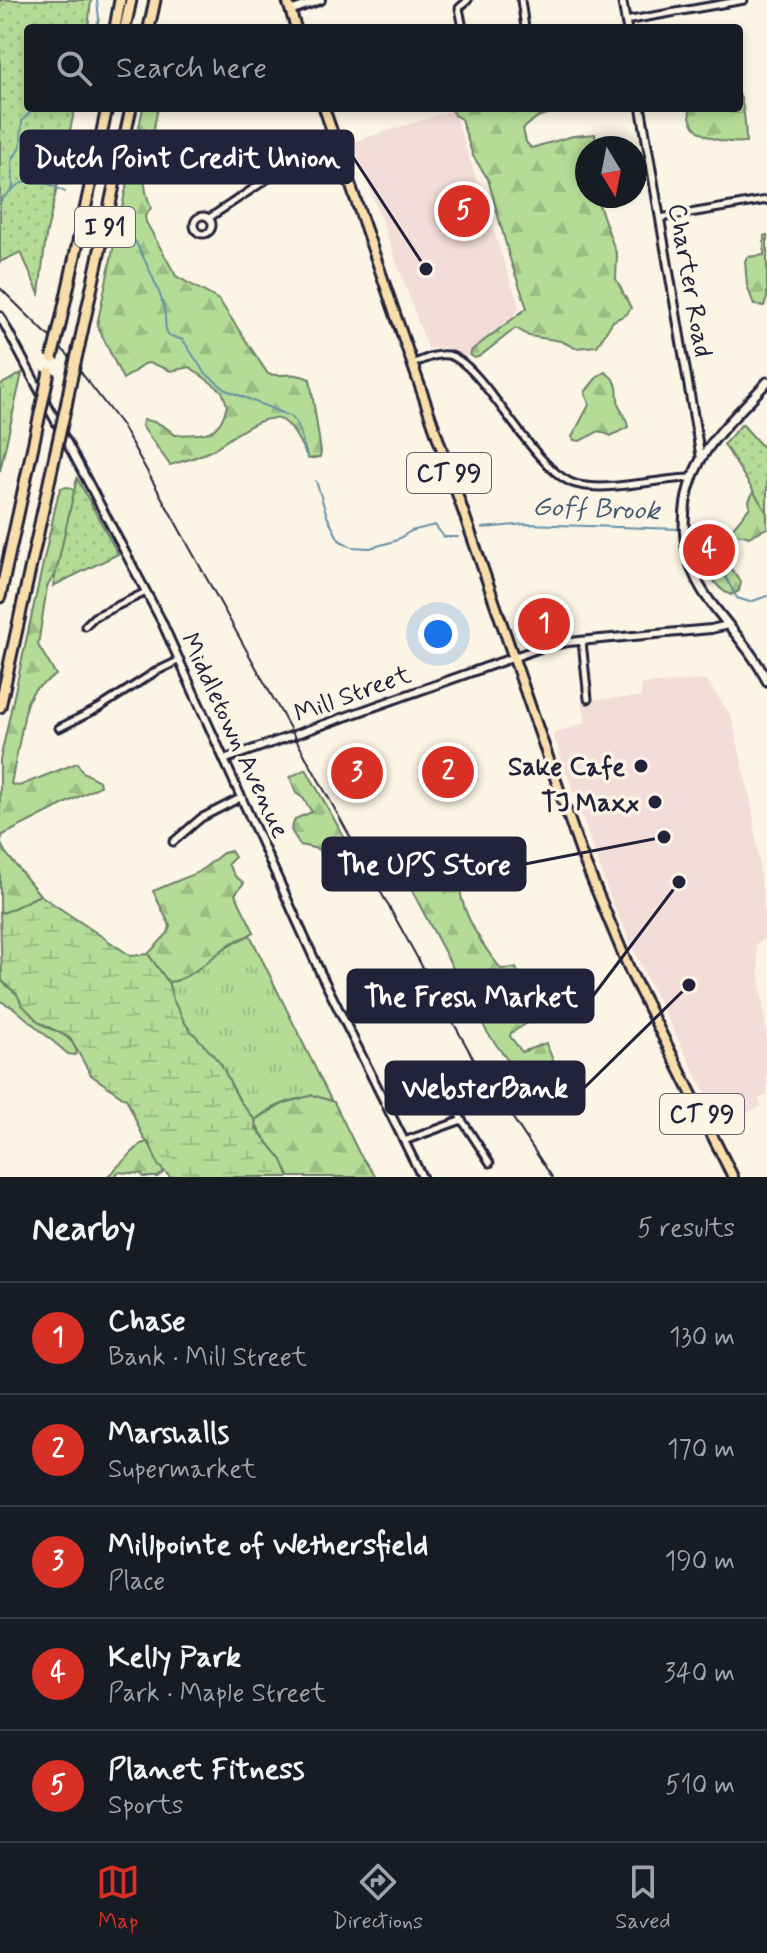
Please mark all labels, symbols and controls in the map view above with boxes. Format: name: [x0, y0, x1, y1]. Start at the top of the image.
search box: [24, 24, 743, 112]
icon: search: [52, 46, 96, 90]
text: Search here: [116, 49, 267, 88]
callout: Dutch Point Credit Union: [21, 131, 353, 183]
north arrow: [575, 136, 647, 208]
text: Dutch Point Credit Union: [34, 141, 341, 178]
pin: 5: [438, 181, 490, 241]
street label: Charter Road: [659, 201, 719, 360]
road number: I 91: [75, 207, 135, 247]
road number: CT 99: [407, 453, 491, 493]
water label: Goff Brook: [532, 489, 662, 530]
pin: 4: [683, 520, 735, 580]
pin: 1: [518, 594, 570, 654]
your location: [418, 614, 458, 654]
street label: Middletown Avenue: [172, 628, 297, 844]
street label: Mill Street: [290, 658, 416, 732]
pin: 2: [422, 742, 474, 802]
pin: 3: [331, 743, 383, 803]
place label: Sake Cafe: [508, 751, 625, 785]
marker: Sake Cafe: [632, 757, 650, 775]
place label: TJ Maxx: [541, 787, 639, 821]
marker: TJ Maxx: [646, 793, 664, 811]
callout: The UPS Store: [323, 838, 525, 890]
text: The UPS Store: [337, 848, 511, 885]
callout: The Fresh Market: [348, 970, 593, 1022]
text: The Fresh Market: [364, 980, 578, 1017]
callout: WebsterBank: [386, 1062, 584, 1114]
text: WebsterBank: [402, 1071, 568, 1108]
road number: CT 99: [660, 1094, 744, 1134]
text: Nearby: [32, 1207, 136, 1252]
text: 5 results: [637, 1212, 735, 1246]
text: Chase: [108, 1302, 186, 1341]
text: 1: [52, 1321, 64, 1355]
text: 130 m: [669, 1321, 735, 1355]
text: Bank · Mill Street: [108, 1341, 307, 1375]
text: Marshalls: [108, 1414, 229, 1453]
text: 2: [52, 1433, 64, 1467]
text: 170 m: [667, 1433, 735, 1467]
text: Supermarket: [108, 1453, 256, 1487]
text: Millpointe of Wethersfield: [108, 1526, 428, 1565]
text: 3: [52, 1545, 64, 1579]
text: 190 m: [665, 1545, 735, 1579]
text: Place: [108, 1565, 165, 1599]
text: Kelly Park: [108, 1638, 241, 1677]
text: 4: [50, 1657, 66, 1691]
text: 340 m: [664, 1657, 735, 1691]
text: Park · Maple Street: [108, 1677, 326, 1711]
text: Planet Fitness: [108, 1750, 305, 1789]
text: 5: [50, 1769, 66, 1803]
text: 510 m: [665, 1769, 735, 1803]
text: Sports: [108, 1789, 183, 1823]
tab: Map: [96, 1860, 140, 1936]
tab: Directions: [332, 1860, 423, 1936]
tab: Saved: [615, 1860, 671, 1936]

